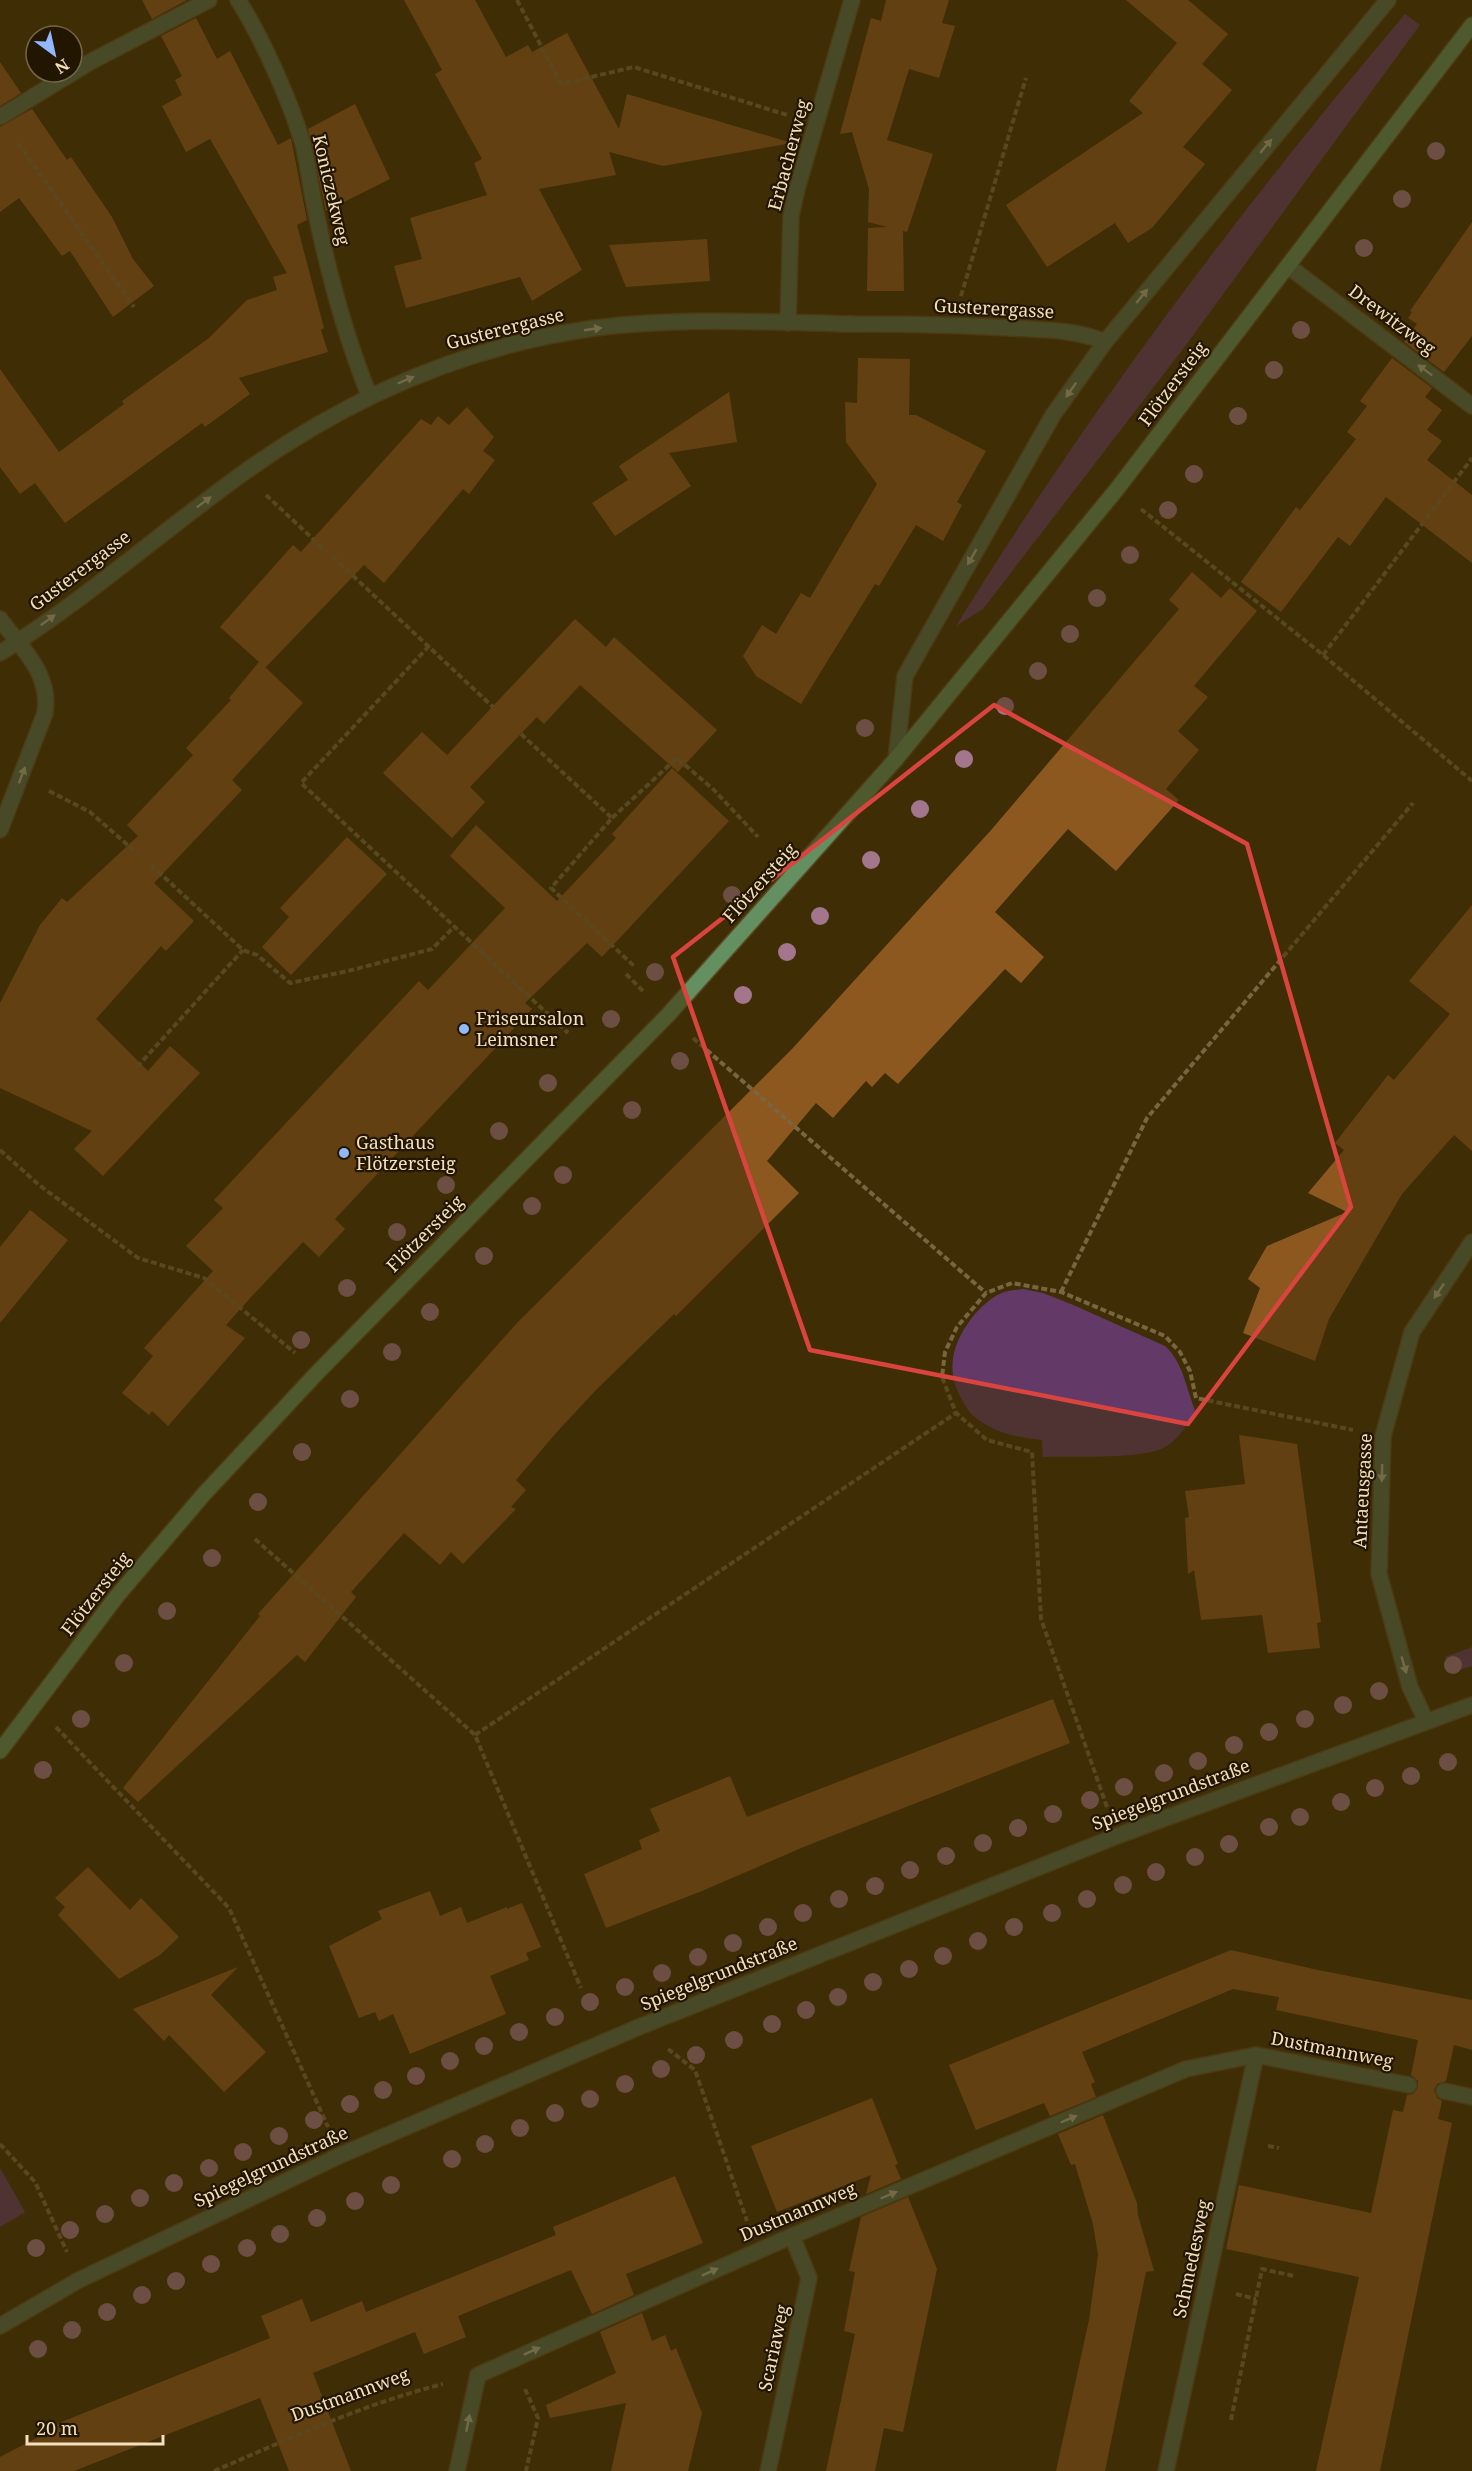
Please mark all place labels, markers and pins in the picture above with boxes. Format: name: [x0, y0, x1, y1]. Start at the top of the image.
place label: Friseursalon Leimsner: [476, 1006, 585, 1051]
marker: Friseursalon Leimsner: [457, 1022, 471, 1036]
place label: Gasthaus Flötzersteig: [356, 1130, 456, 1175]
marker: Gasthaus Flötzersteig: [337, 1146, 351, 1160]

